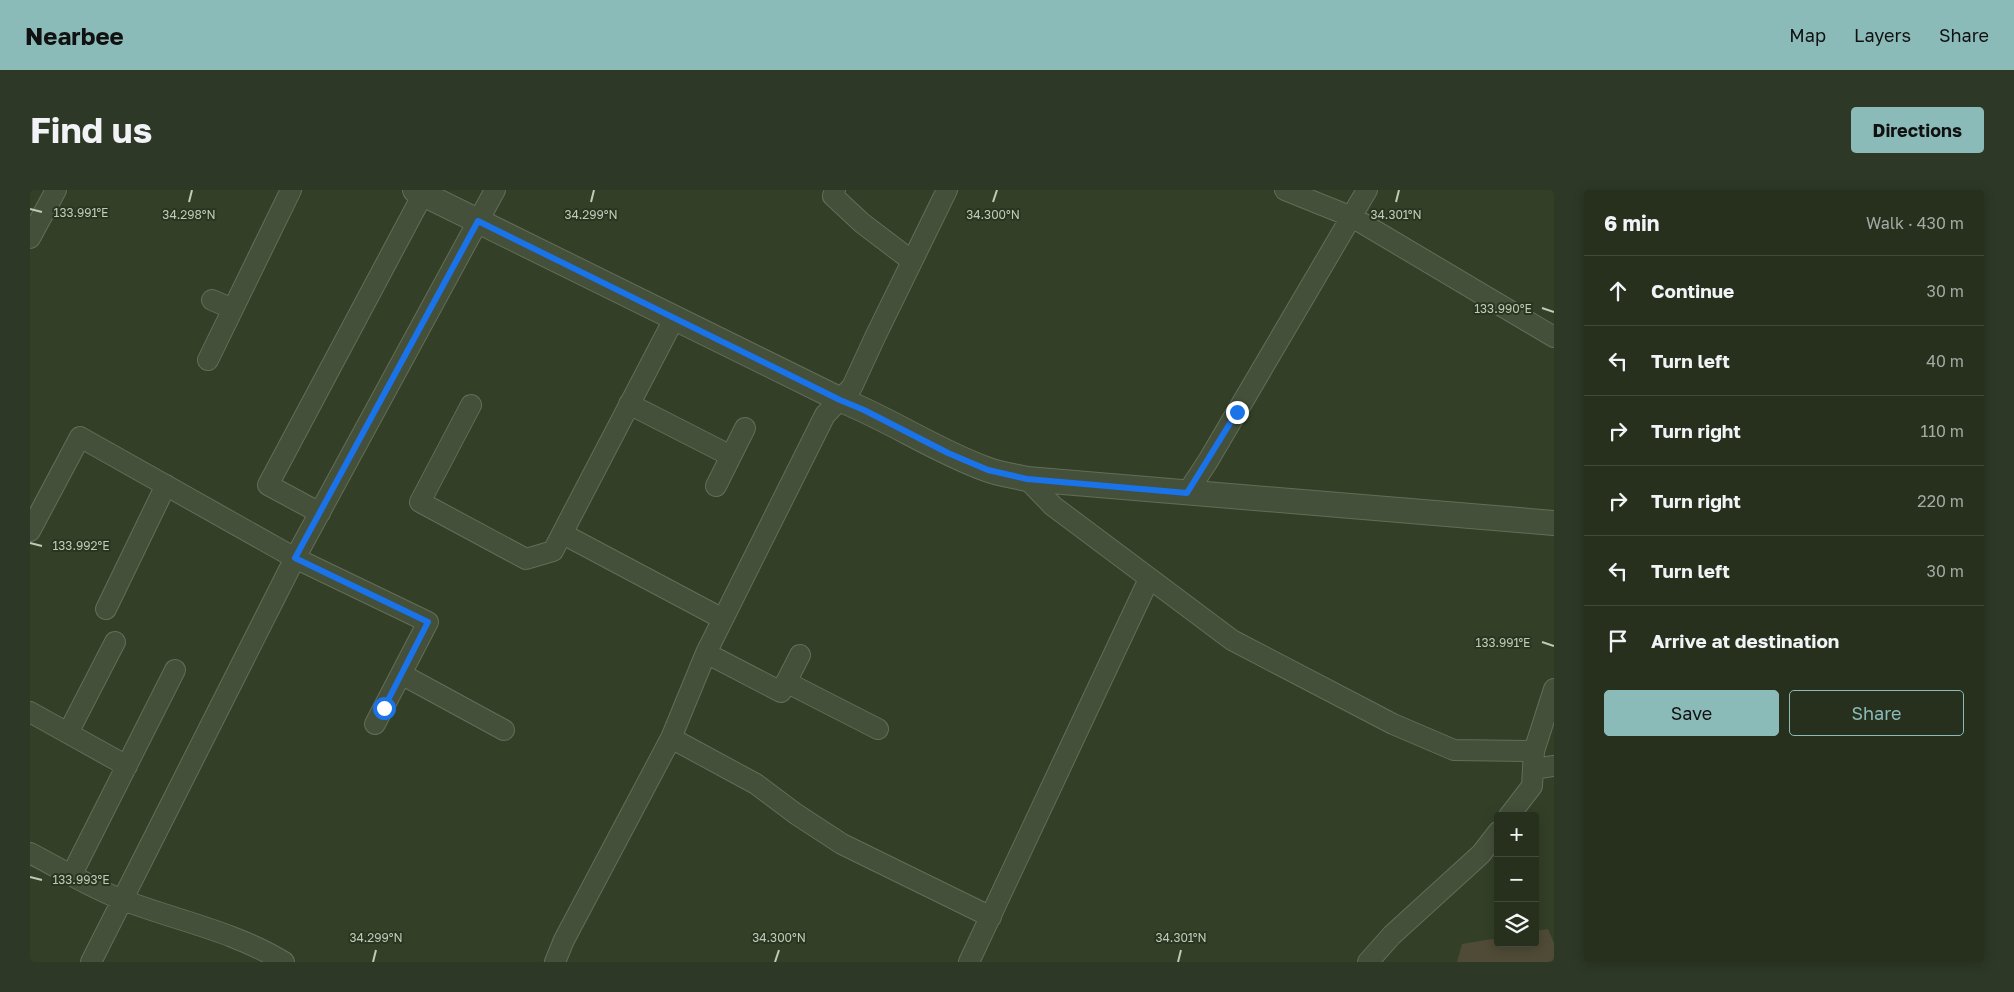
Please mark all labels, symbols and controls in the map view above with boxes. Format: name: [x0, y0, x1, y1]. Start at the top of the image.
text: Nearbee: [25, 21, 124, 50]
text: Map: [1789, 24, 1826, 46]
text: Layers: [1854, 24, 1911, 46]
text: Share: [1939, 24, 1989, 46]
button: Directions: [1851, 107, 1984, 153]
text: Find us: [30, 109, 152, 151]
text: 133.991°E: [54, 205, 108, 220]
text: 34.298°N: [162, 207, 216, 222]
text: 34.299°N: [564, 207, 618, 222]
text: 34.300°N: [966, 207, 1020, 222]
text: 34.301°N: [1370, 207, 1422, 222]
text: 6 min: [1604, 210, 1659, 236]
text: Walk · 430 m: [1866, 213, 1964, 233]
icon: ahead: [1604, 277, 1632, 305]
text: Continue: [1651, 279, 1734, 302]
text: 30 m: [1927, 281, 1964, 301]
text: 133.990°E: [1474, 301, 1532, 316]
icon: left: [1604, 347, 1632, 375]
text: Turn left: [1651, 349, 1730, 372]
text: 40 m: [1926, 351, 1964, 371]
route end: [1226, 401, 1249, 424]
icon: right: [1604, 417, 1632, 445]
text: Turn right: [1651, 419, 1741, 442]
text: 110 m: [1920, 421, 1964, 441]
icon: right: [1604, 487, 1632, 515]
text: Turn right: [1651, 489, 1741, 512]
text: 220 m: [1917, 491, 1964, 511]
text: 133.992°E: [53, 538, 109, 553]
icon: left: [1604, 557, 1632, 585]
text: Turn left: [1651, 559, 1730, 582]
text: 30 m: [1927, 561, 1964, 581]
icon: arrive: [1604, 627, 1632, 655]
text: Arrive at destination: [1651, 629, 1839, 652]
text: 133.991°E: [1476, 635, 1530, 650]
button: Save: [1604, 690, 1779, 736]
button: Share: [1789, 690, 1964, 736]
route start: [373, 697, 396, 720]
map controls: [1494, 812, 1539, 947]
button: +: [1494, 812, 1539, 857]
button: −: [1494, 857, 1539, 902]
text: 133.993°E: [52, 872, 110, 887]
button: layers: [1494, 902, 1539, 947]
text: 34.299°N: [349, 930, 403, 945]
text: 34.300°N: [752, 930, 806, 945]
text: 34.301°N: [1155, 930, 1207, 945]

